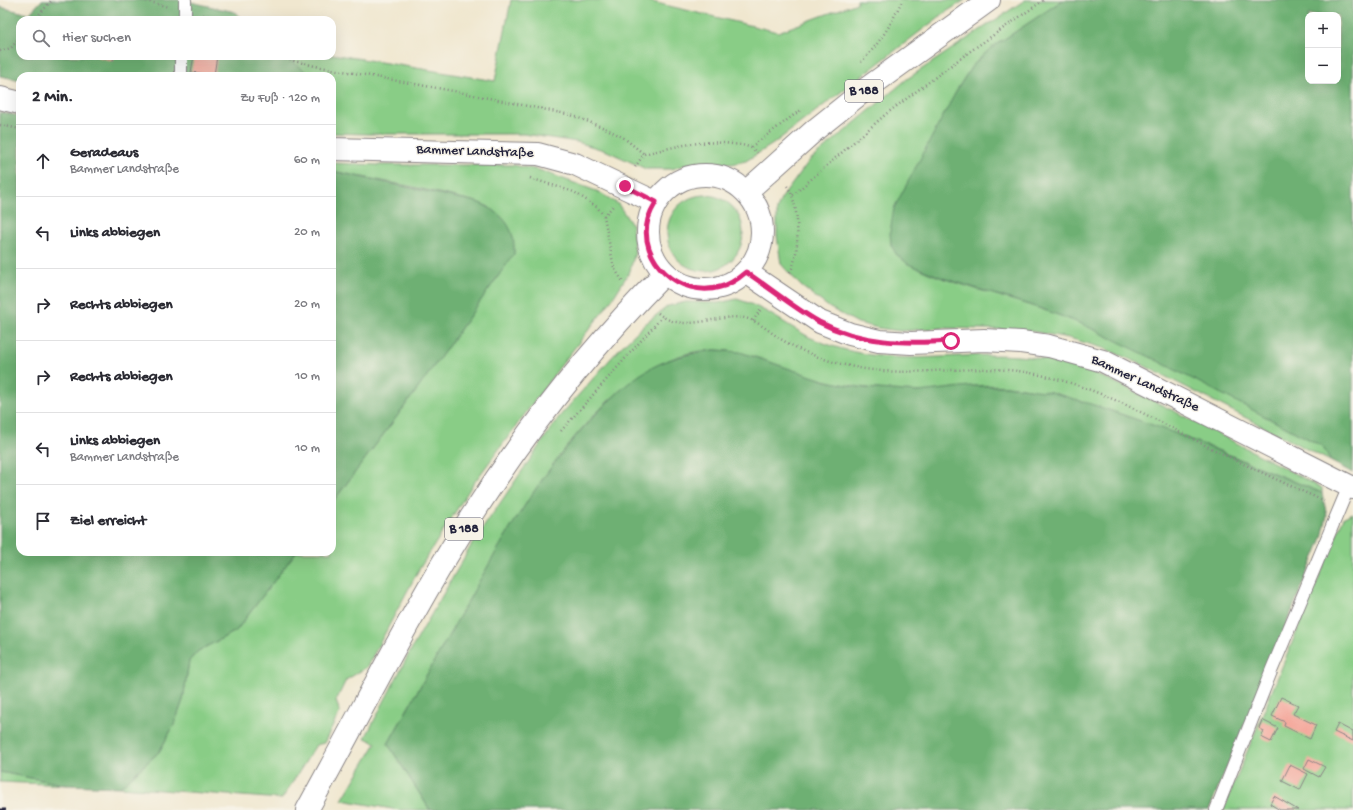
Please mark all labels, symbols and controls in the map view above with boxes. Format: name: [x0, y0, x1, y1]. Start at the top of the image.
map controls: [1305, 12, 1341, 84]
button: +: [1305, 12, 1341, 48]
search box: [16, 16, 336, 60]
icon: search: [30, 27, 52, 49]
text: Hier suchen: [62, 29, 131, 47]
button: −: [1305, 48, 1341, 84]
road number: B 188: [845, 80, 883, 102]
text: 2 Min.: [32, 88, 73, 108]
text: Zu Fuß · 120 m: [240, 91, 320, 106]
street label: Bammer Landstraße: [415, 141, 535, 163]
text: Geradeaus: [70, 144, 138, 162]
icon: ahead: [32, 150, 54, 172]
text: 60 m: [294, 153, 320, 168]
text: Bammer Landstraße: [70, 162, 179, 177]
route end: [616, 177, 634, 195]
icon: left: [32, 222, 54, 244]
text: Links abbiegen: [70, 224, 160, 242]
text: 20 m: [294, 225, 320, 240]
icon: right: [32, 294, 54, 316]
text: Rechts abbiegen: [70, 296, 173, 314]
text: 20 m: [294, 297, 320, 312]
route start: [942, 332, 960, 350]
street label: Bammer Landstraße: [1087, 351, 1202, 417]
icon: right: [32, 366, 54, 388]
text: Rechts abbiegen: [70, 368, 173, 386]
text: 10 m: [295, 369, 320, 384]
text: Links abbiegen: [70, 432, 160, 450]
icon: left: [32, 438, 54, 460]
text: 10 m: [295, 441, 320, 456]
text: Bammer Landstraße: [70, 450, 179, 465]
icon: arrive: [32, 510, 54, 532]
text: Ziel erreicht: [70, 512, 146, 530]
road number: B 188: [445, 518, 483, 540]

